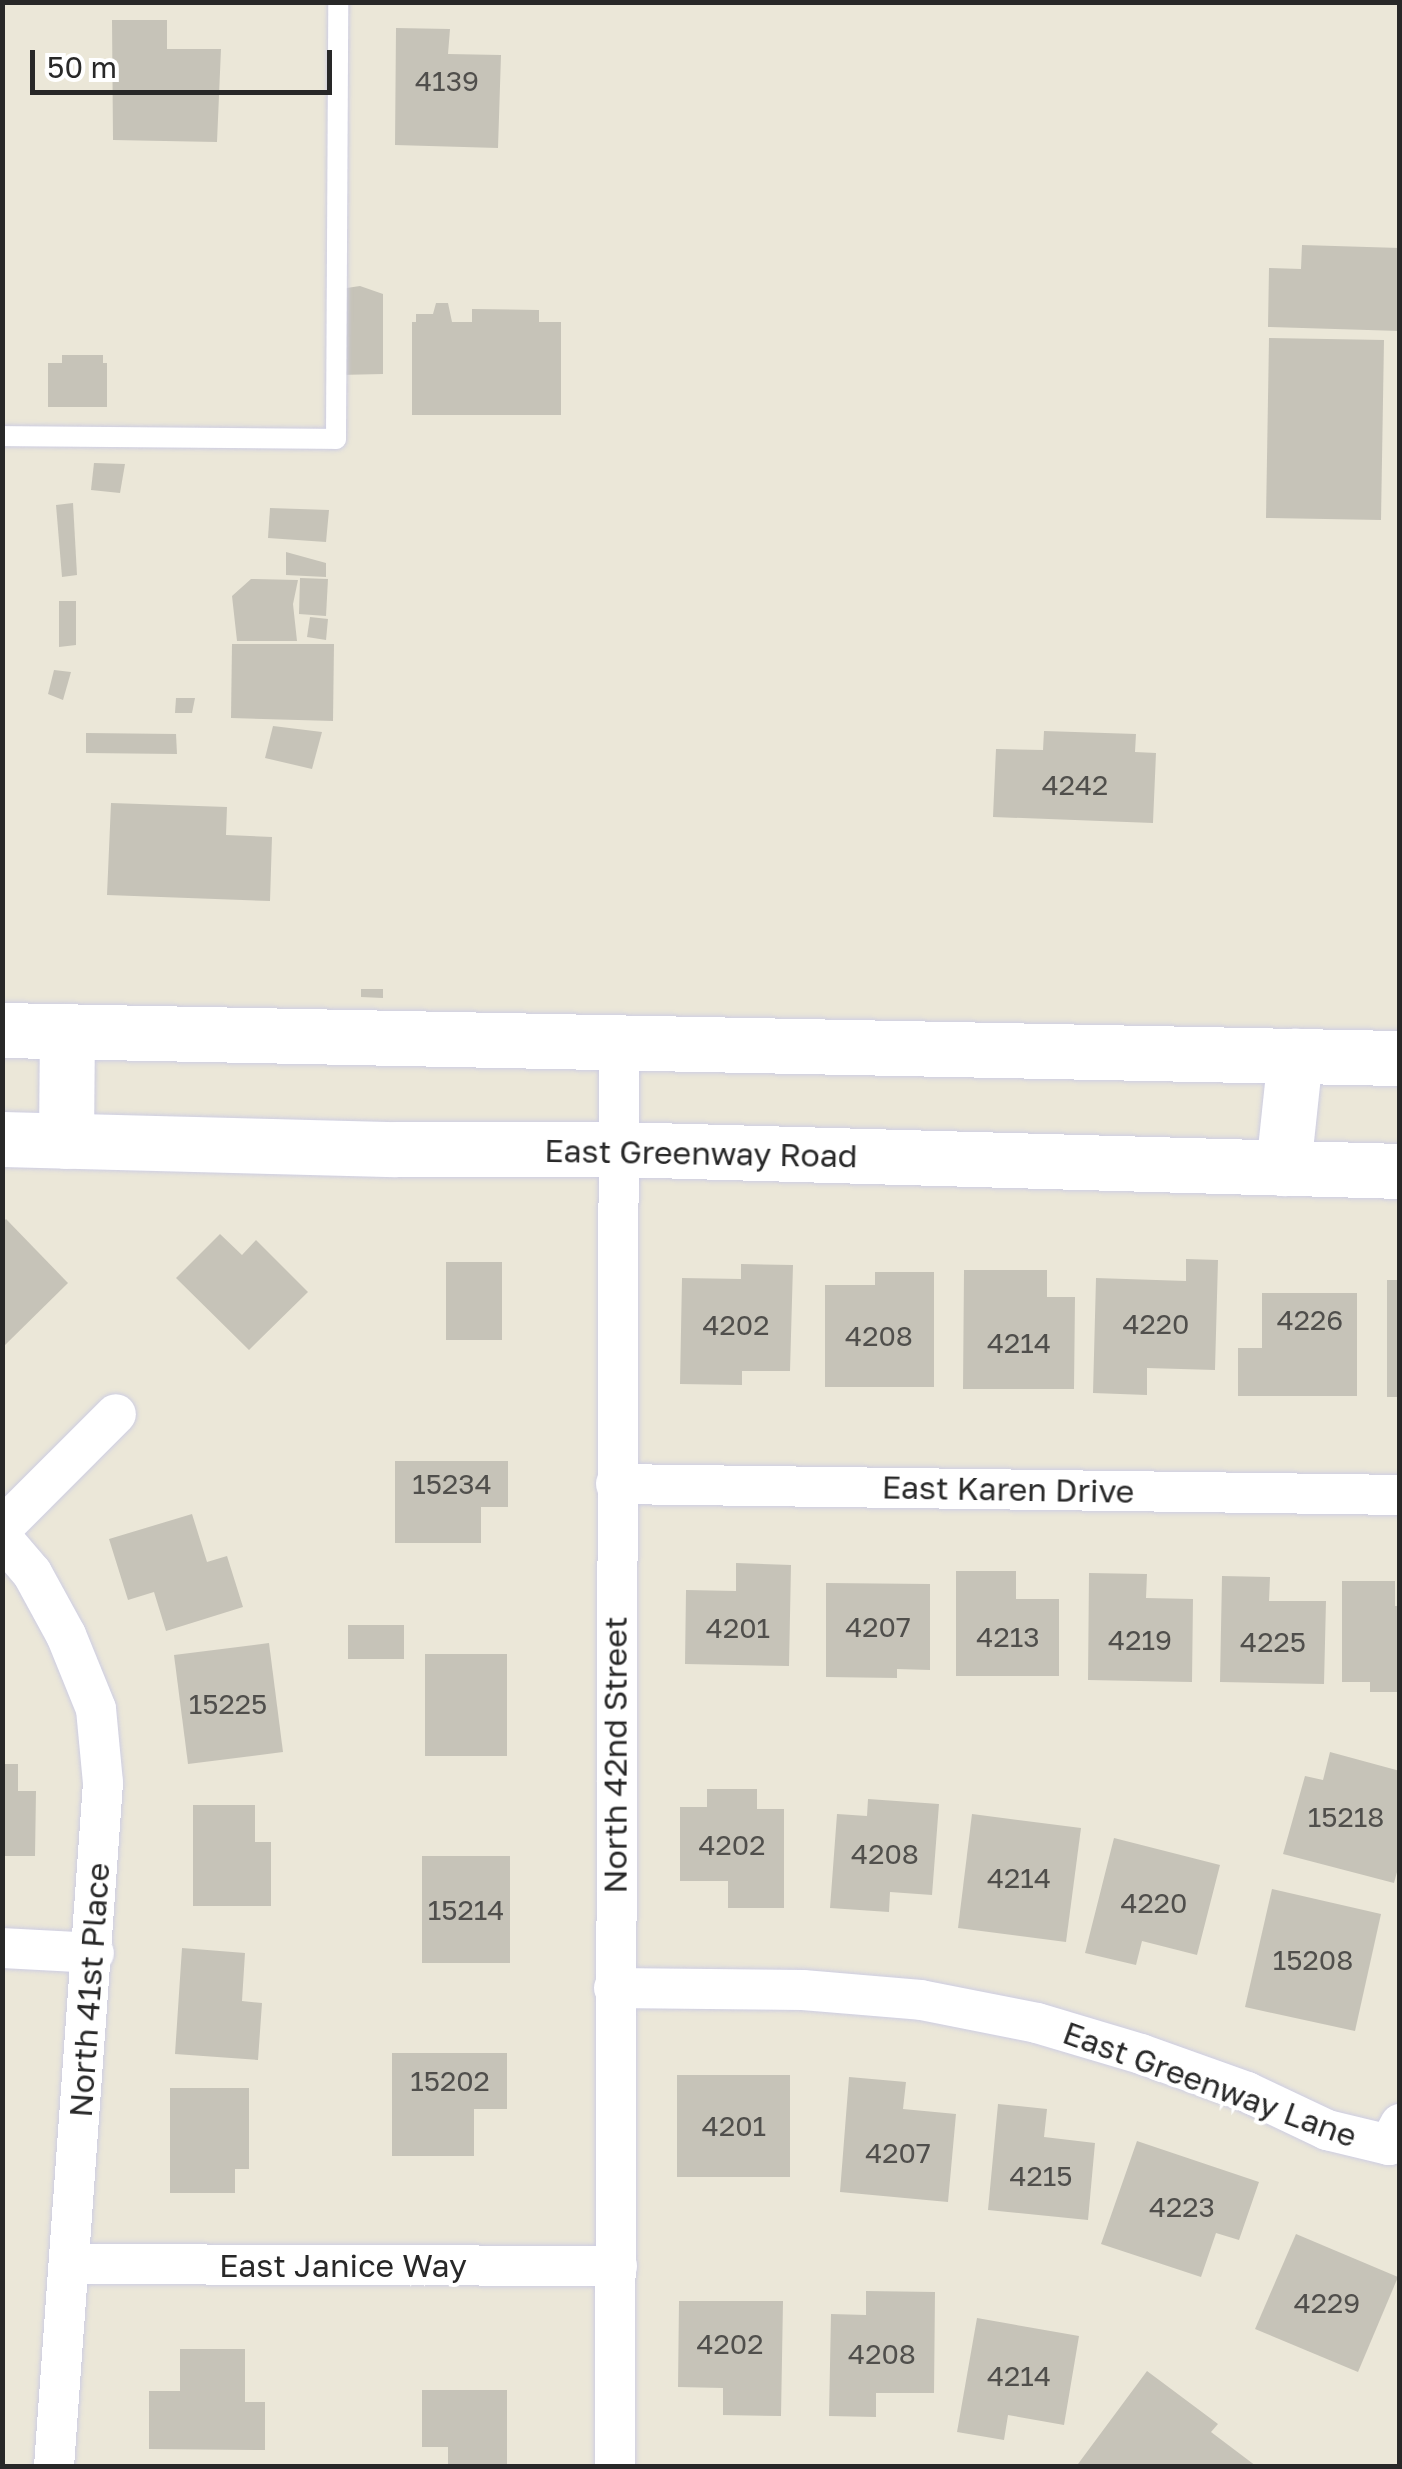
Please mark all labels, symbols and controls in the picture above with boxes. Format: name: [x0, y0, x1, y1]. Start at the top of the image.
scale bar: [35, 30, 338, 92]
text: 50 m: [47, 49, 117, 85]
house number: 4139: [415, 64, 479, 98]
house number: 4242: [1042, 768, 1108, 802]
street label: East Greenway Road: [544, 1131, 858, 1175]
house number: 4226: [1277, 1303, 1343, 1337]
house number: 4220: [1123, 1307, 1189, 1341]
house number: 4202: [703, 1308, 769, 1342]
house number: 4208: [845, 1319, 913, 1353]
house number: 4214: [987, 1326, 1051, 1360]
house number: 15234: [412, 1467, 492, 1501]
street label: East Karen Drive: [881, 1468, 1135, 1510]
house number: 4207: [845, 1610, 911, 1644]
house number: 4201: [706, 1611, 770, 1645]
street label: North 42nd Street: [596, 1616, 634, 1894]
house number: 4213: [976, 1620, 1040, 1654]
house number: 4219: [1108, 1623, 1172, 1657]
house number: 4225: [1240, 1625, 1306, 1659]
house number: 15225: [189, 1687, 267, 1721]
house number: 15218: [1308, 1800, 1384, 1834]
house number: 4202: [699, 1828, 765, 1862]
house number: 4208: [851, 1837, 919, 1871]
street label: North 41st Place: [61, 1861, 117, 2119]
house number: 4214: [987, 1861, 1051, 1895]
house number: 4220: [1121, 1886, 1187, 1920]
house number: 15214: [428, 1893, 504, 1927]
house number: 15208: [1273, 1943, 1353, 1977]
street label: East Greenway Lane: [1058, 2013, 1362, 2155]
house number: 15202: [410, 2064, 490, 2098]
house number: 4201: [702, 2109, 766, 2143]
house number: 4207: [865, 2136, 931, 2170]
house number: 4215: [1009, 2159, 1073, 2193]
house number: 4223: [1149, 2190, 1215, 2224]
street label: East Janice Way: [219, 2246, 467, 2284]
house number: 4229: [1294, 2286, 1360, 2320]
house number: 4202: [697, 2327, 763, 2361]
house number: 4208: [848, 2337, 916, 2371]
house number: 4214: [987, 2359, 1051, 2393]

